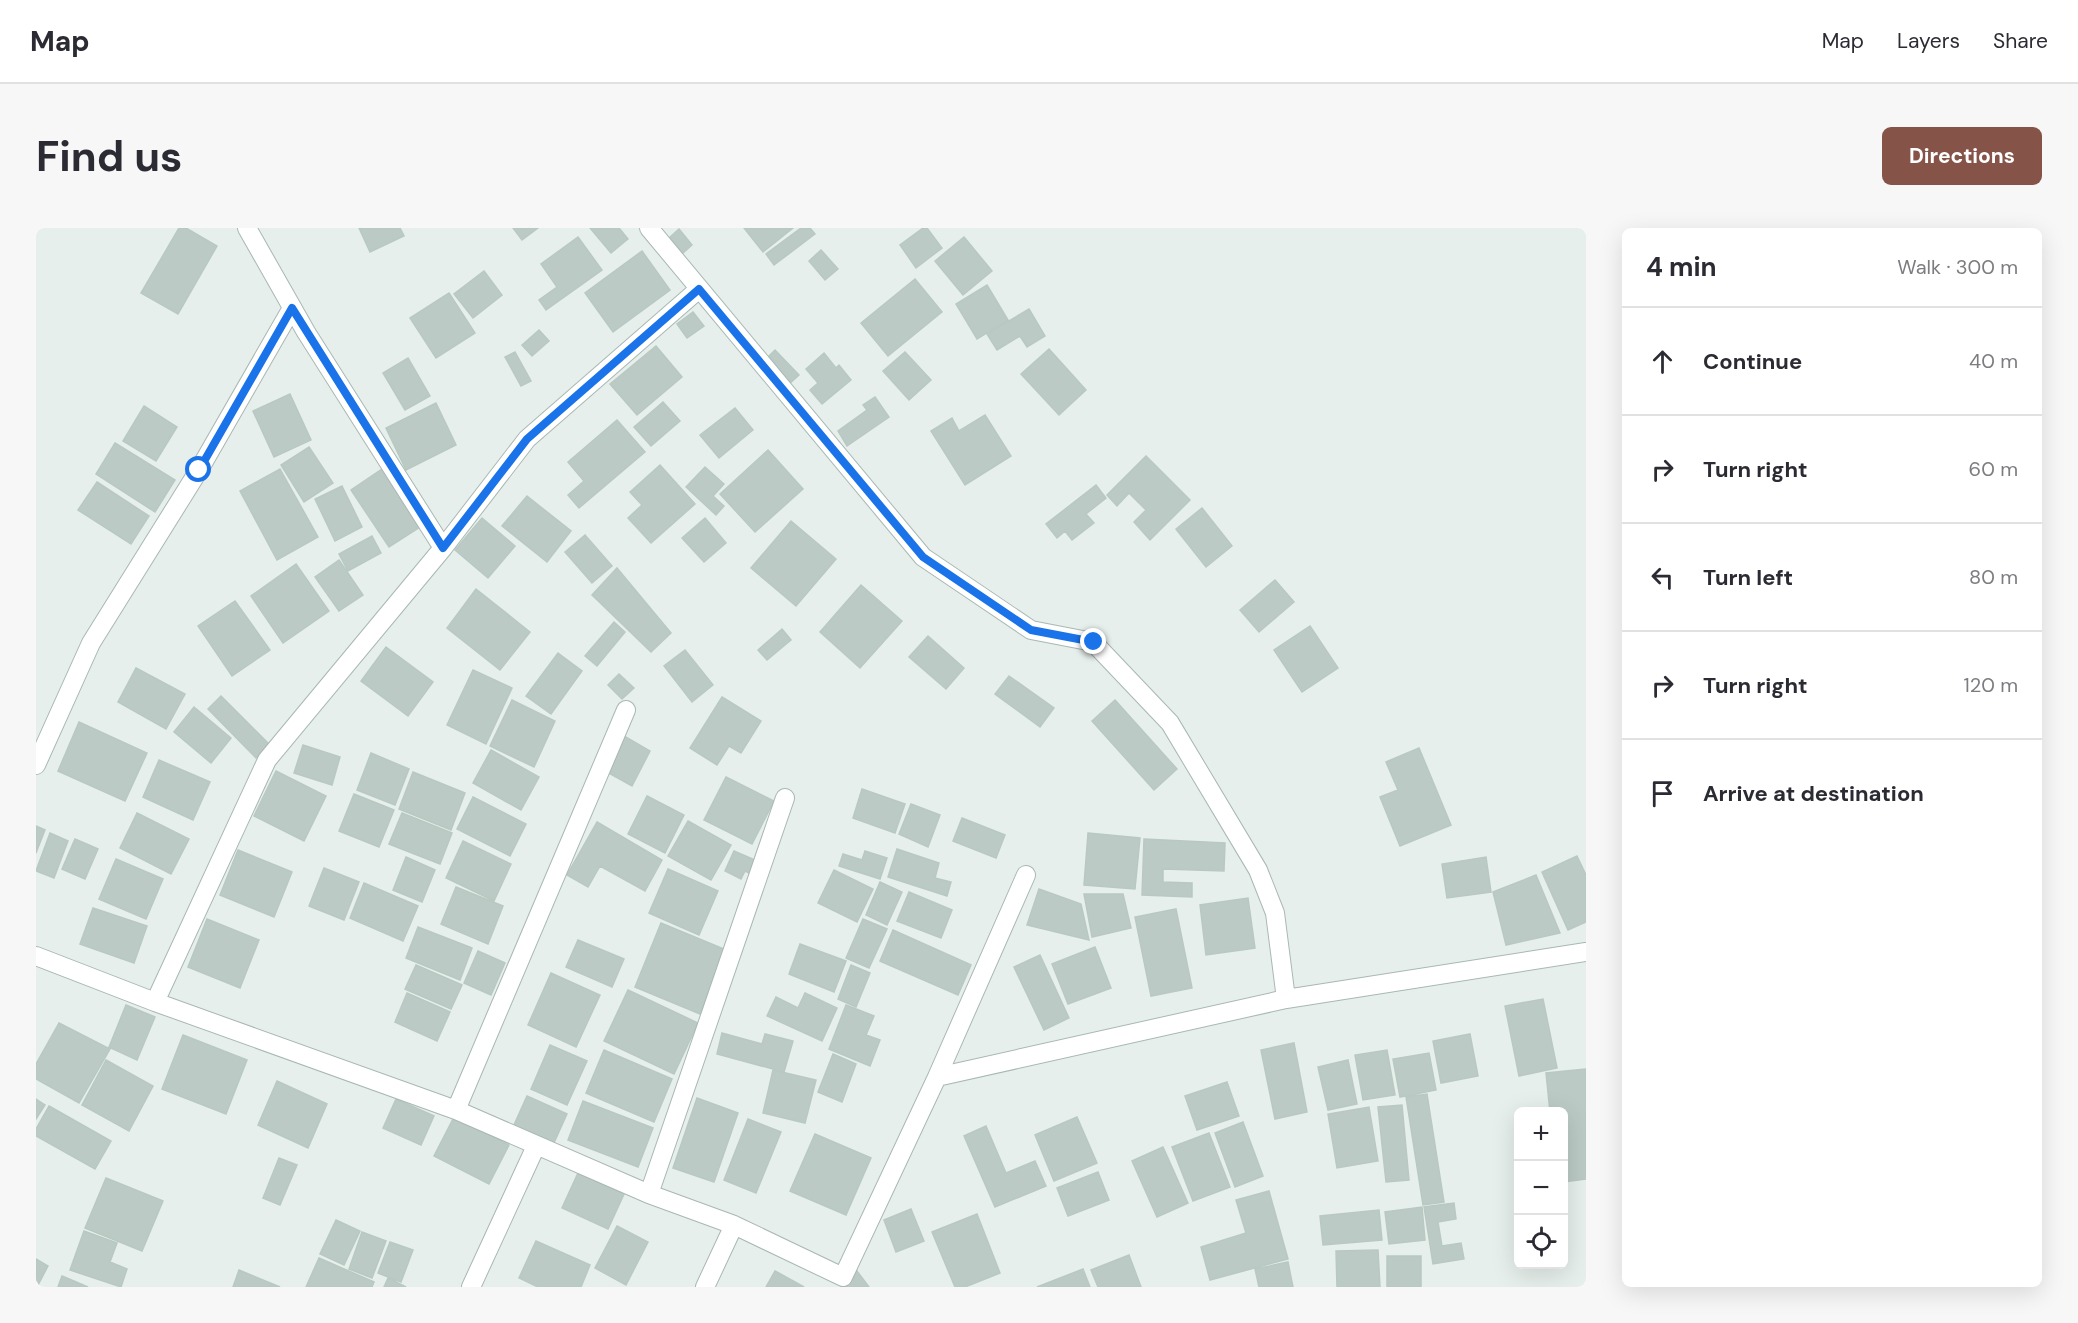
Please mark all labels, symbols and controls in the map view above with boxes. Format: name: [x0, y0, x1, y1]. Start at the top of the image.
text: Map: [30, 23, 90, 60]
text: Map: [1822, 27, 1864, 55]
text: Layers: [1897, 27, 1960, 55]
text: Share: [1993, 27, 2048, 55]
button: Directions: [1882, 127, 2042, 185]
text: Find us: [36, 129, 182, 184]
text: 4 min: [1646, 250, 1717, 284]
text: Walk · 300 m: [1897, 254, 2018, 280]
icon: ahead: [1646, 345, 1679, 378]
text: Continue: [1703, 347, 1802, 376]
text: 40 m: [1969, 348, 2018, 374]
icon: right: [1646, 453, 1679, 486]
text: Turn right: [1703, 455, 1808, 484]
route start: [185, 456, 211, 482]
text: 60 m: [1969, 456, 2018, 482]
icon: left: [1646, 561, 1679, 594]
text: Turn left: [1703, 563, 1793, 592]
text: 80 m: [1969, 564, 2018, 590]
route end: [1080, 628, 1106, 654]
icon: right: [1646, 669, 1679, 702]
text: Turn right: [1703, 671, 1808, 700]
text: 120 m: [1964, 672, 2018, 698]
icon: arrive: [1646, 777, 1679, 810]
text: Arrive at destination: [1703, 779, 1924, 808]
map controls: [1514, 1107, 1568, 1269]
button: +: [1514, 1107, 1568, 1161]
button: −: [1514, 1161, 1568, 1215]
button: locate: [1514, 1215, 1568, 1269]

